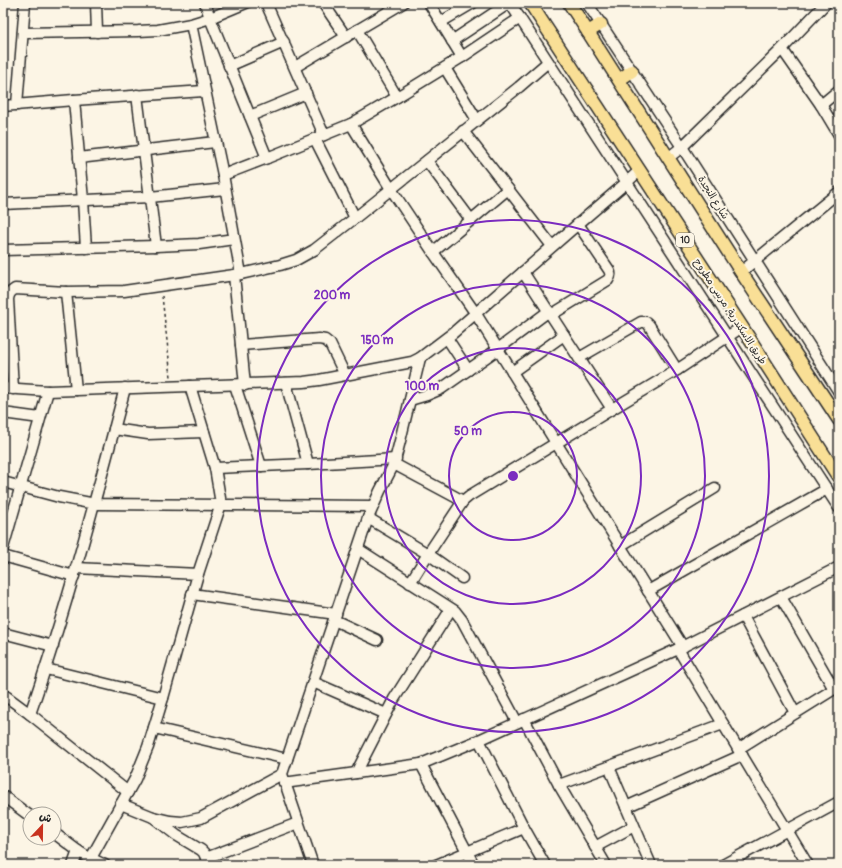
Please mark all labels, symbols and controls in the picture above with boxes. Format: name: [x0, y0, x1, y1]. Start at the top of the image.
street label: شارع النجدة: [694, 174, 731, 222]
road number: 10: [676, 233, 694, 247]
street label: طريق الاسكندرية, مرسى مطروح: [691, 256, 769, 367]
text: 200 m: [314, 288, 351, 303]
text: 150 m: [361, 333, 394, 348]
text: 100 m: [405, 379, 440, 394]
text: 50 m: [454, 424, 482, 439]
centre of rings: [506, 469, 520, 483]
north arrow: [22, 806, 62, 846]
text: ش: [38, 809, 54, 825]

